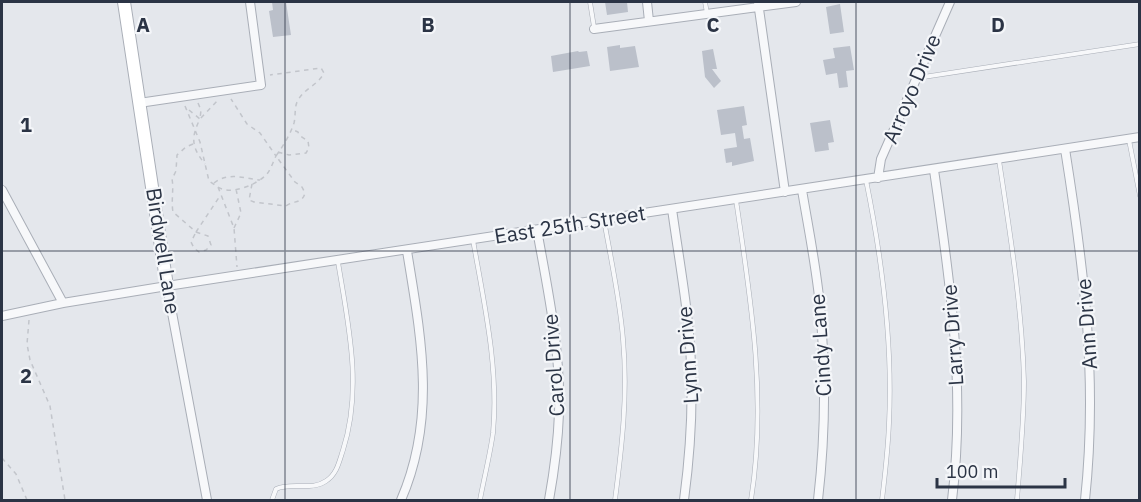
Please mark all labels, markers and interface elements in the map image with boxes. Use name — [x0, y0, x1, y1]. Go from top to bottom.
text: A — [136, 11, 150, 38]
text: B — [421, 11, 435, 38]
text: C — [706, 11, 720, 38]
text: D — [991, 11, 1005, 38]
street label: Arroyo Drive — [875, 30, 947, 148]
text: 1 — [20, 111, 32, 138]
street label: Birdwell Lane — [140, 186, 188, 316]
street label: East 25th Street — [492, 198, 648, 250]
street label: Ann Drive — [1069, 278, 1103, 370]
street label: Larry Drive — [934, 283, 970, 387]
street label: Cindy Lane — [802, 293, 838, 397]
street label: Lynn Drive — [670, 305, 704, 405]
street label: Carol Drive — [535, 313, 571, 417]
text: 2 — [20, 362, 32, 389]
scale bar — [937, 451, 1064, 489]
text: 100 m — [946, 460, 998, 483]

